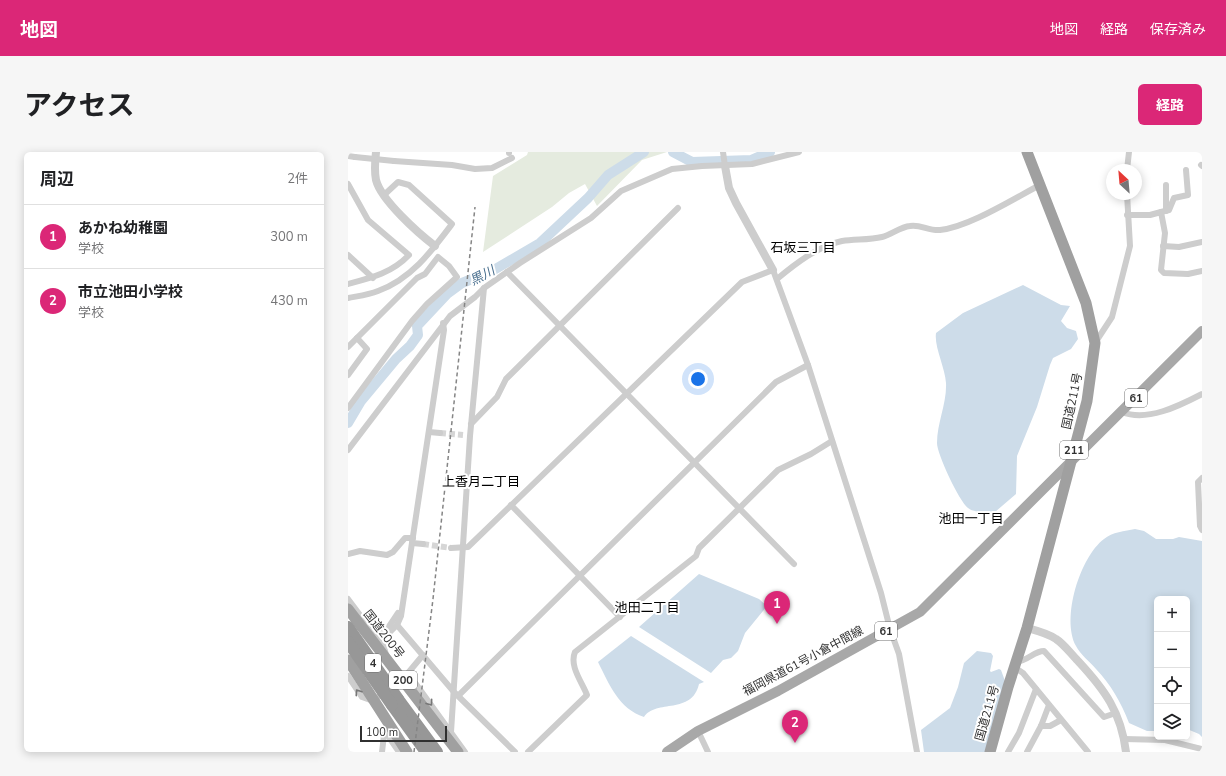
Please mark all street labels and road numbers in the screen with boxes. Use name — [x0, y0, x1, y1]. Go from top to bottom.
street label: 国道211号 — [1058, 371, 1086, 431]
road number: 61 — [1125, 389, 1147, 407]
road number: 211 — [1060, 441, 1088, 459]
street label: 国道200号 — [360, 606, 408, 662]
street label: 福岡県道61号小倉中間線 — [740, 622, 866, 700]
road number: 61 — [875, 622, 897, 640]
road number: 4 — [365, 654, 381, 672]
road number: 200 — [389, 671, 417, 689]
street label: 国道211号 — [971, 683, 1003, 743]

